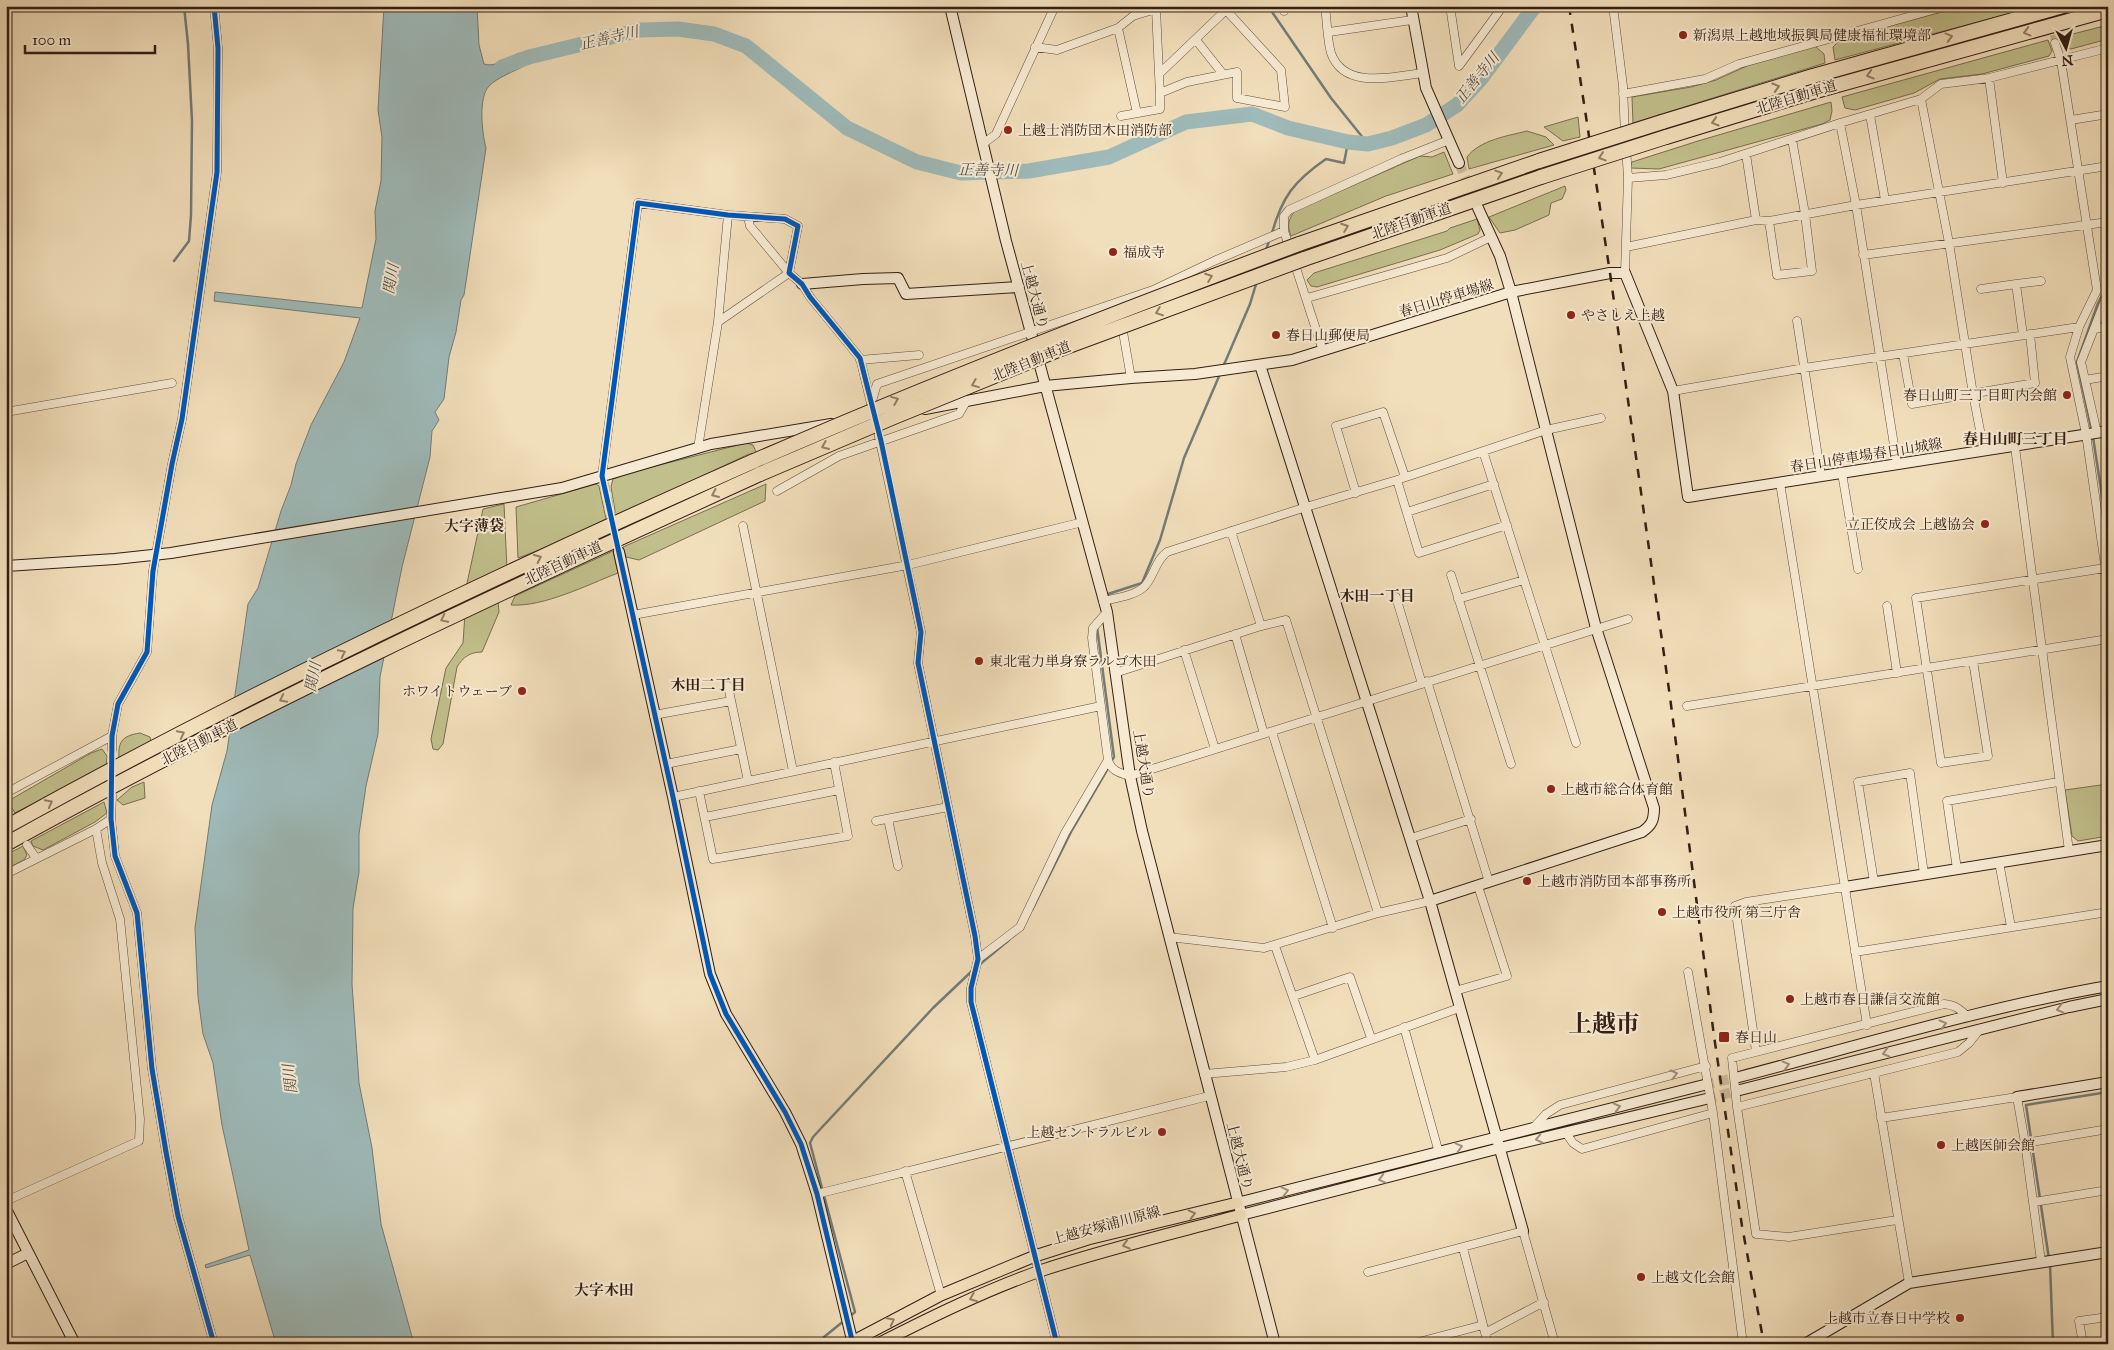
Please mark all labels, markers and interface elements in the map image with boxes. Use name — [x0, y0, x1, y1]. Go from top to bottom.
scale bar — [25, 22, 155, 54]
water label: 正善寺川 — [578, 22, 642, 54]
north arrow — [2042, 22, 2092, 72]
one-way arrow — [2022, 26, 2031, 37]
place label: 新潟県上越地域振興局健康福祉環境部 — [1693, 27, 1931, 44]
marker: 新潟県上越地域振興局健康福祉環境部 — [1677, 29, 1689, 41]
text: 100 m — [32, 31, 72, 49]
one-way arrow — [1944, 33, 1952, 43]
water label: 正善寺川 — [1451, 47, 1504, 107]
text: N — [2060, 51, 2074, 70]
one-way arrow — [1867, 70, 1875, 80]
street label: 北陸自動車道 — [1753, 77, 1839, 118]
one-way arrow — [1771, 83, 1779, 93]
one-way arrow — [1711, 117, 1719, 127]
place label: 上越士消防団木田消防部 — [1018, 122, 1172, 139]
marker: 上越士消防団木田消防部 — [1002, 124, 1014, 136]
one-way arrow — [1599, 152, 1607, 162]
water label: 正善寺川 — [958, 160, 1020, 180]
one-way arrow — [1494, 170, 1502, 180]
street label: 北陸自動車道 — [1369, 200, 1454, 243]
one-way arrow — [1340, 223, 1349, 233]
place label: 福成寺 — [1123, 244, 1165, 261]
marker: 福成寺 — [1107, 246, 1119, 258]
street label: 上越大通り — [1017, 259, 1052, 331]
water label: 関川 — [380, 261, 403, 295]
one-way arrow — [1205, 273, 1213, 283]
street label: 春日山停車場線 — [1397, 276, 1495, 321]
one-way arrow — [1156, 306, 1164, 316]
place label: やさしえ上越 — [1581, 307, 1665, 324]
marker: やさしえ上越 — [1565, 309, 1577, 321]
place label: 春日山郵便局 — [1286, 327, 1370, 344]
marker: 春日山郵便局 — [1270, 329, 1282, 341]
street label: 北陸自動車道 — [989, 338, 1073, 385]
one-way arrow — [971, 377, 980, 388]
place label: 春日山町三丁目町内会館 — [1903, 387, 2057, 404]
marker: 春日山町三丁目町内会館 — [2061, 389, 2073, 401]
one-way arrow — [890, 396, 899, 406]
district label: 春日山町三丁目 — [1962, 430, 2068, 448]
street label: 春日山停車場春日山城線 — [1789, 435, 1943, 476]
one-way arrow — [821, 439, 830, 450]
one-way arrow — [711, 487, 720, 498]
place label: 立正佼成会 上越協会 — [1846, 516, 1975, 533]
district label: 大字薄袋 — [444, 517, 504, 535]
marker: 立正佼成会 上越協会 — [1979, 518, 1991, 530]
street label: 北陸自動車道 — [522, 538, 605, 589]
one-way arrow — [533, 554, 542, 565]
district label: 木田一丁目 — [1339, 587, 1415, 605]
one-way arrow — [440, 613, 449, 623]
one-way arrow — [337, 649, 346, 659]
place label: 東北電力単身寮ラルゴ木田 — [989, 653, 1157, 670]
marker: 東北電力単身寮ラルゴ木田 — [973, 655, 985, 667]
water label: 関川 — [301, 659, 325, 693]
district label: 木田二丁目 — [670, 676, 746, 694]
place label: ホワイトウェーブ — [402, 683, 512, 700]
marker: ホワイトウェーブ — [516, 685, 528, 697]
one-way arrow — [279, 693, 288, 703]
street label: 北陸自動車道 — [158, 716, 241, 769]
street label: 上越大通り — [1130, 728, 1157, 800]
one-way arrow — [176, 730, 185, 740]
place label: 上越市総合体育館 — [1561, 781, 1673, 798]
marker: 上越市総合体育館 — [1545, 783, 1557, 795]
one-way arrow — [44, 800, 53, 810]
place label: 上越市消防団本部事務所 — [1537, 873, 1691, 890]
marker: 上越市消防団本部事務所 — [1521, 875, 1533, 887]
place label: 上越市役所 第三庁舎 — [1672, 904, 1801, 921]
marker: 上越市役所 第三庁舎 — [1656, 906, 1668, 918]
place label: 上越市春日謙信交流館 — [1800, 991, 1940, 1008]
marker: 上越市春日謙信交流館 — [1784, 993, 1796, 1005]
one-way arrow — [2056, 1003, 2065, 1014]
district label: 上越市 — [1568, 1009, 1640, 1039]
one-way arrow — [1939, 1019, 1947, 1030]
place label: 春日山 — [1735, 1029, 1777, 1046]
marker: 春日山 — [1717, 1030, 1731, 1044]
one-way arrow — [1881, 1047, 1890, 1058]
one-way arrow — [1781, 1060, 1790, 1071]
water label: 関川 — [279, 1061, 301, 1095]
one-way arrow — [1669, 1069, 1678, 1080]
one-way arrow — [1612, 1102, 1621, 1113]
street label: 上越大通り — [1223, 1120, 1256, 1192]
place label: 上越セントラルビル — [1026, 1124, 1152, 1141]
marker: 上越セントラルビル — [1156, 1126, 1168, 1138]
one-way arrow — [1535, 1133, 1544, 1144]
place label: 上越医師会館 — [1951, 1137, 2035, 1154]
marker: 上越医師会館 — [1935, 1139, 1947, 1151]
one-way arrow — [1455, 1143, 1463, 1153]
one-way arrow — [1377, 1173, 1386, 1184]
one-way arrow — [1280, 1186, 1289, 1197]
street label: 上越安塚浦川原線 — [1050, 1203, 1162, 1248]
one-way arrow — [1187, 1209, 1196, 1220]
one-way arrow — [1122, 1239, 1131, 1250]
place label: 上越文化会館 — [1651, 1269, 1735, 1286]
marker: 上越文化会館 — [1635, 1271, 1647, 1283]
district label: 大字木田 — [574, 1281, 634, 1299]
one-way arrow — [969, 1292, 978, 1302]
place label: 上越市立春日中学校 — [1824, 1310, 1950, 1327]
marker: 上越市立春日中学校 — [1954, 1312, 1966, 1324]
one-way arrow — [886, 1317, 895, 1327]

